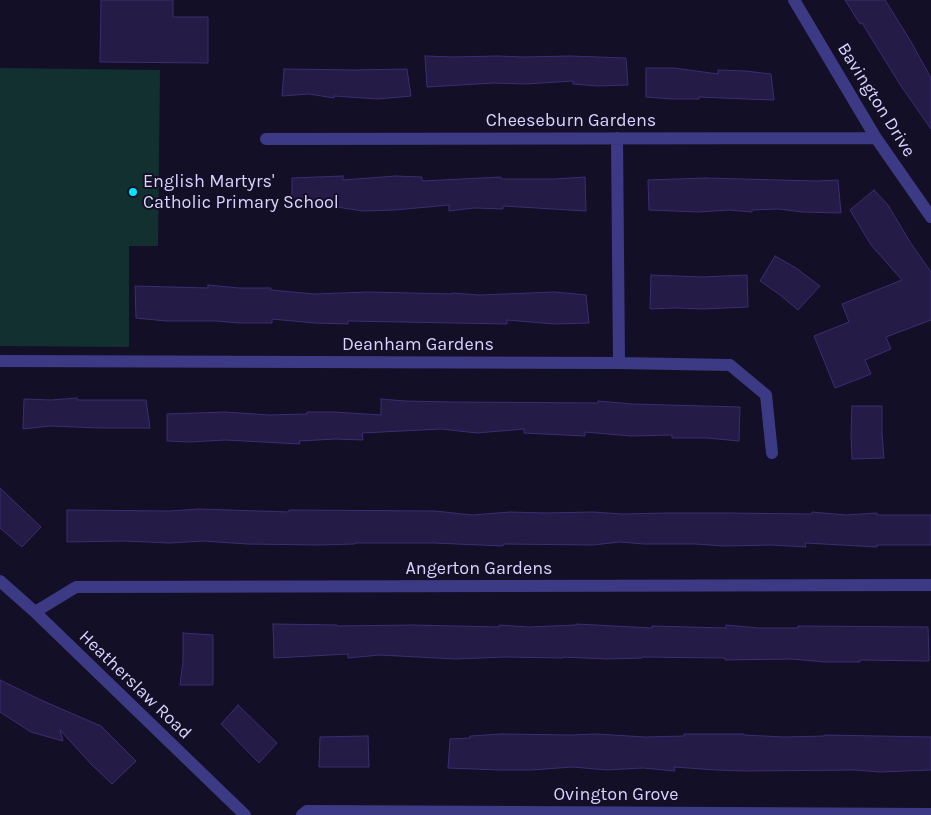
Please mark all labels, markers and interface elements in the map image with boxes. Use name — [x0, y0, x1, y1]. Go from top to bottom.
street label: Bavington Drive — [832, 39, 920, 161]
street label: Cheeseburn Gardens — [486, 110, 656, 132]
place label: English Martyrs' Catholic Primary School — [143, 171, 339, 213]
marker: English Martyrs' Catholic Primary School — [127, 186, 139, 198]
street label: Deanham Gardens — [342, 334, 494, 356]
street label: Angerton Gardens — [405, 558, 553, 580]
street label: Heatherslaw Road — [74, 626, 196, 744]
street label: Ovington Grove — [553, 784, 679, 806]

